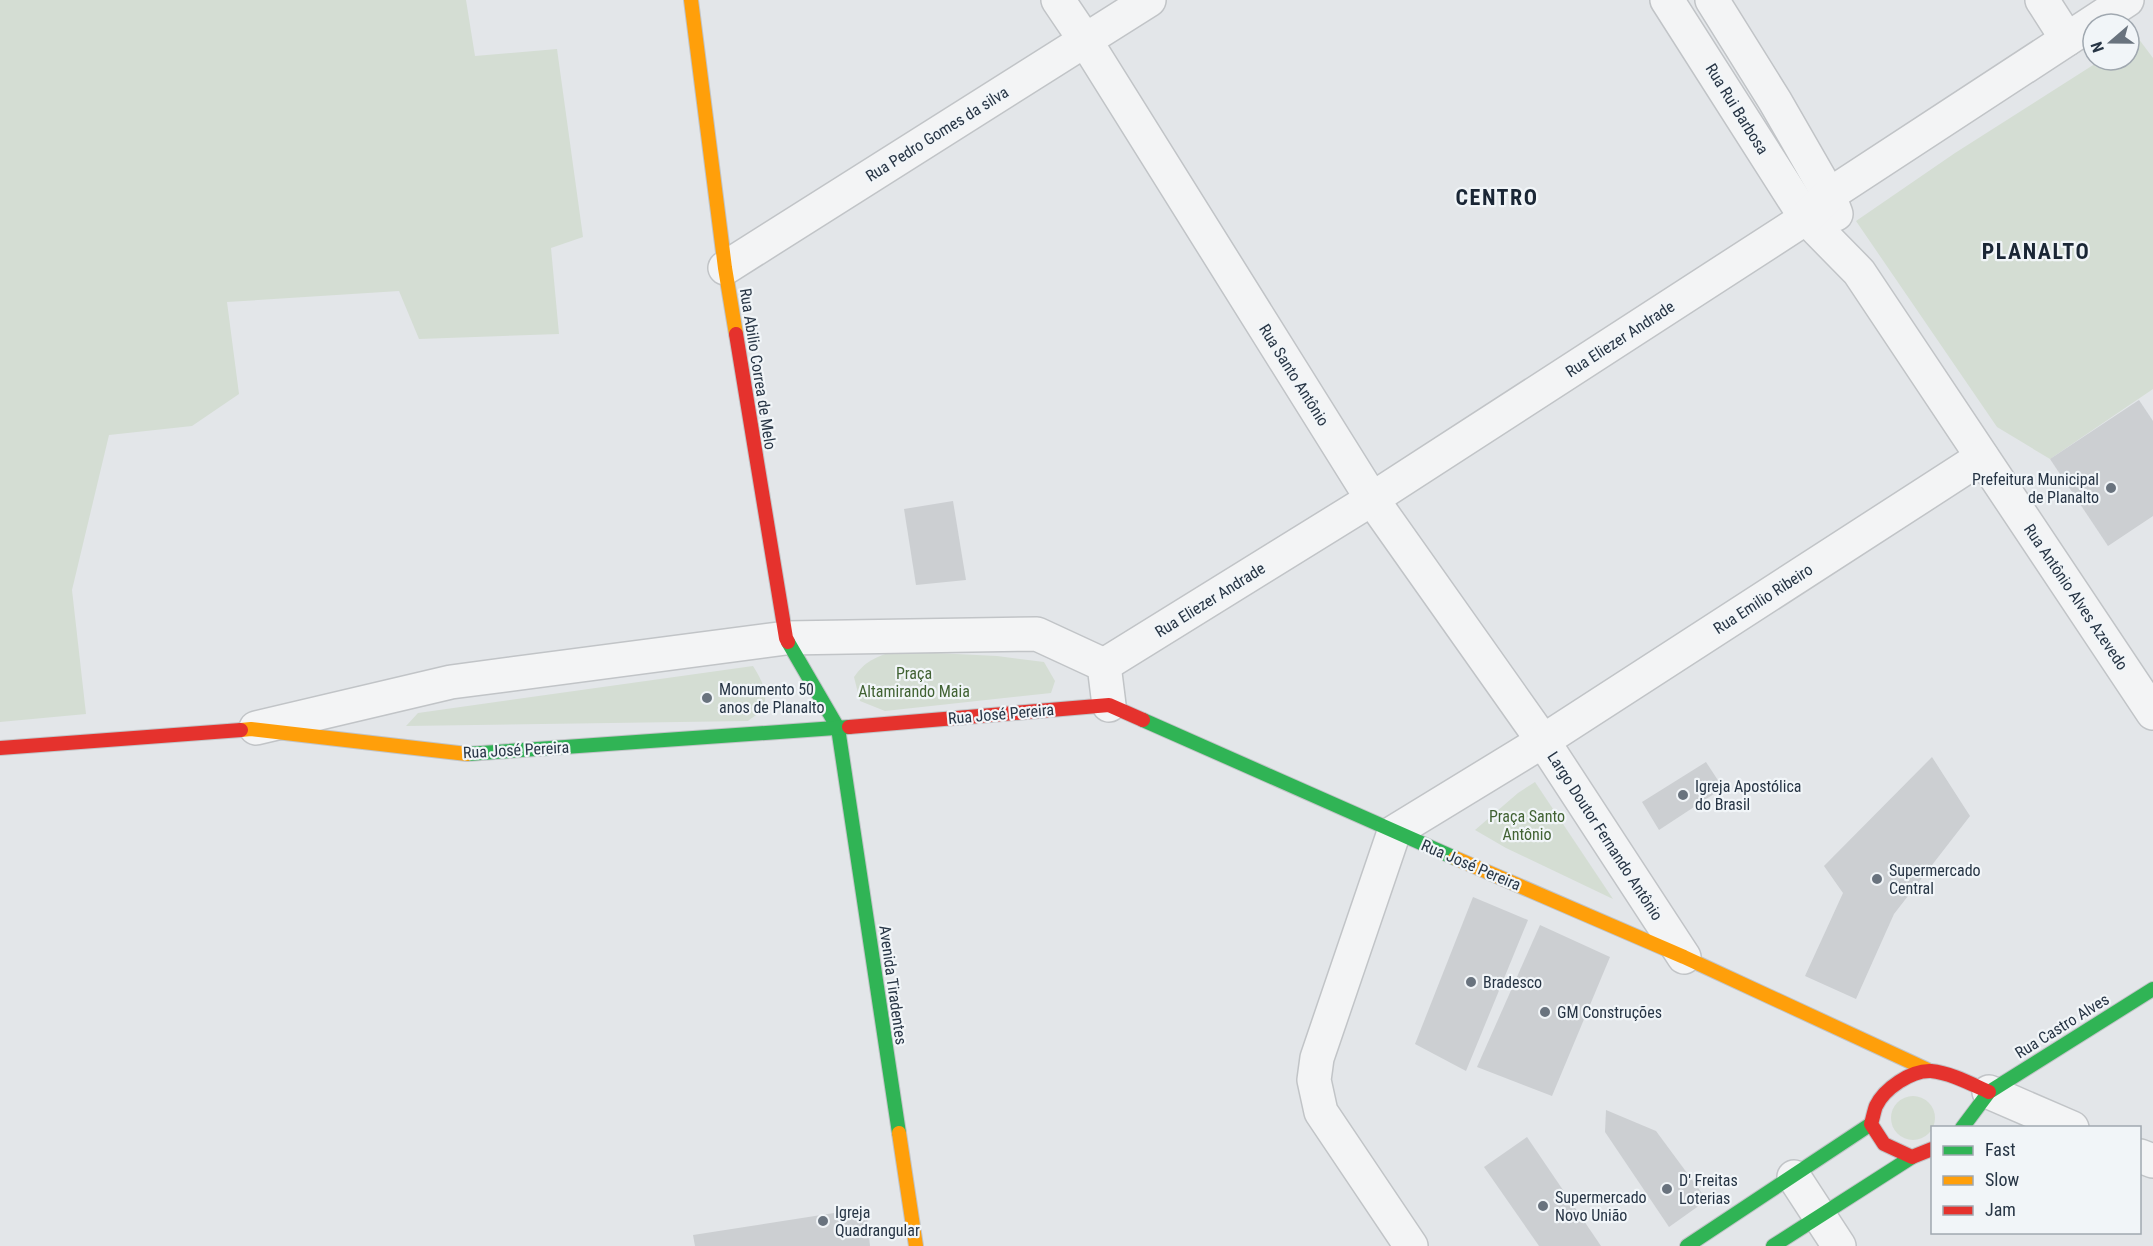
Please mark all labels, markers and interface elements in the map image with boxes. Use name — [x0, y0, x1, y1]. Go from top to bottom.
north arrow — [2081, 12, 2141, 72]
text: N — [2087, 39, 2108, 55]
street label: Rua Rui Barbosa — [1702, 60, 1772, 158]
street label: Rua Pedro Gomes da silva — [862, 82, 1012, 186]
district label: CENTRO — [1456, 185, 1538, 210]
district label: PLANALTO — [1982, 239, 2090, 264]
street label: Rua Abilio Correa de Melo — [736, 287, 780, 451]
street label: Rua Eliezer Andrade — [1562, 297, 1678, 381]
street label: Rua Santo Antônio — [1255, 321, 1333, 429]
place label: Prefeitura Municipal de Planalto — [1972, 470, 2099, 507]
marker: Prefeitura Municipal de Planalto — [2104, 481, 2118, 495]
street label: Rua Antônio Alves Azevedo — [2020, 520, 2132, 674]
street label: Rua Eliezer Andrade — [1152, 559, 1268, 641]
street label: Rua Emilio Ribeiro — [1710, 560, 1816, 638]
park label: Praça Altamirando Maia — [858, 664, 970, 701]
place label: Monumento 50 anos de Planalto — [719, 680, 824, 717]
marker: Monumento 50 anos de Planalto — [700, 691, 714, 705]
street label: Rua José Pereira — [947, 700, 1055, 728]
street label: Rua José Pereira — [462, 738, 570, 762]
street label: Largo Doutor Fernando Antônio — [1543, 748, 1667, 924]
place label: Igreja Apostólica do Brasil — [1695, 777, 1802, 814]
marker: Igreja Apostólica do Brasil — [1676, 788, 1690, 802]
park label: Praça Santo Antônio — [1489, 807, 1565, 844]
street label: Rua José Pereira — [1418, 836, 1524, 894]
place label: Supermercado Central — [1889, 861, 1981, 898]
marker: Supermercado Central — [1870, 872, 1884, 886]
street label: Avenida Tiradentes — [875, 924, 911, 1046]
place label: Bradesco — [1483, 973, 1542, 992]
marker: Bradesco — [1464, 975, 1478, 989]
street label: Rua Castro Alves — [2012, 990, 2112, 1062]
place label: GM Construções — [1557, 1003, 1662, 1022]
marker: GM Construções — [1538, 1005, 1552, 1019]
legend — [1931, 1126, 2141, 1234]
text: Fast — [1985, 1139, 2016, 1160]
text: Slow — [1985, 1169, 2020, 1190]
place label: D' Freitas Loterias — [1679, 1171, 1738, 1208]
marker: D' Freitas Loterias — [1660, 1182, 1674, 1196]
place label: Supermercado Novo União — [1555, 1188, 1647, 1225]
marker: Supermercado Novo União — [1536, 1199, 1550, 1213]
text: Jam — [1985, 1199, 2016, 1220]
place label: Igreja Quadrangular — [835, 1203, 920, 1240]
marker: Igreja Quadrangular — [816, 1214, 830, 1228]

